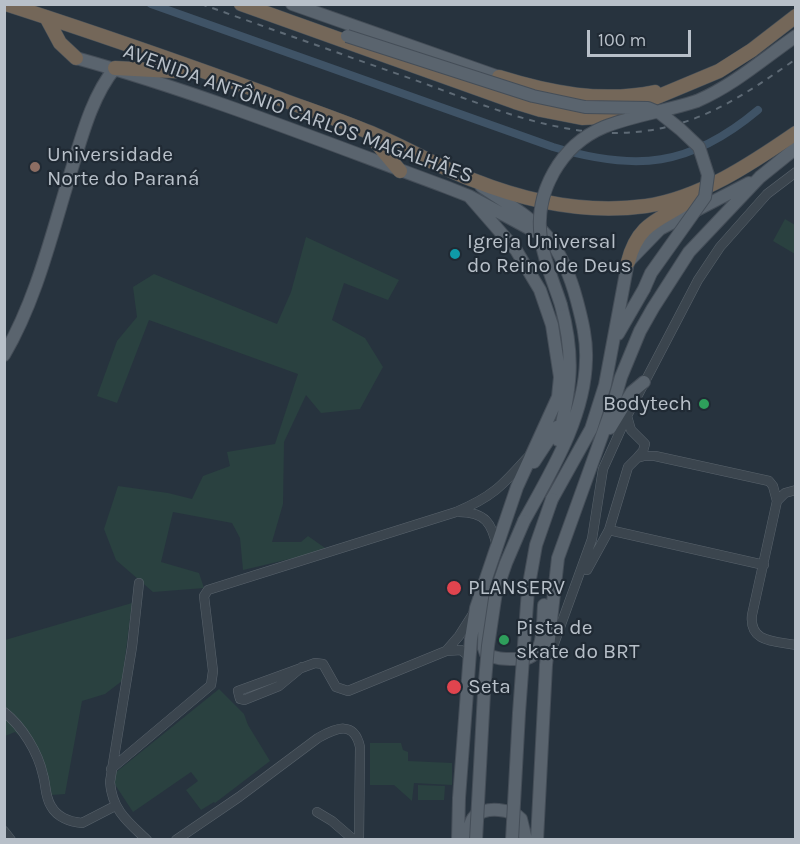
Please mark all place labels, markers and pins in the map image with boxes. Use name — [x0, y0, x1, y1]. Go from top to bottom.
place label: Universidade Norte do Paraná — [47, 142, 200, 192]
marker: Universidade Norte do Paraná — [28, 160, 42, 174]
place label: Igreja Universal do Reino de Deus — [467, 229, 632, 279]
marker: Igreja Universal do Reino de Deus — [448, 247, 462, 261]
place label: Bodytech — [603, 391, 692, 417]
marker: Bodytech — [697, 397, 711, 411]
place label: PLANSERV — [468, 575, 565, 601]
marker: PLANSERV — [445, 579, 463, 597]
place label: Pista de skate do BRT — [516, 615, 639, 665]
marker: Pista de skate do BRT — [497, 633, 511, 647]
place label: Seta — [468, 674, 511, 700]
marker: Seta — [445, 678, 463, 696]

